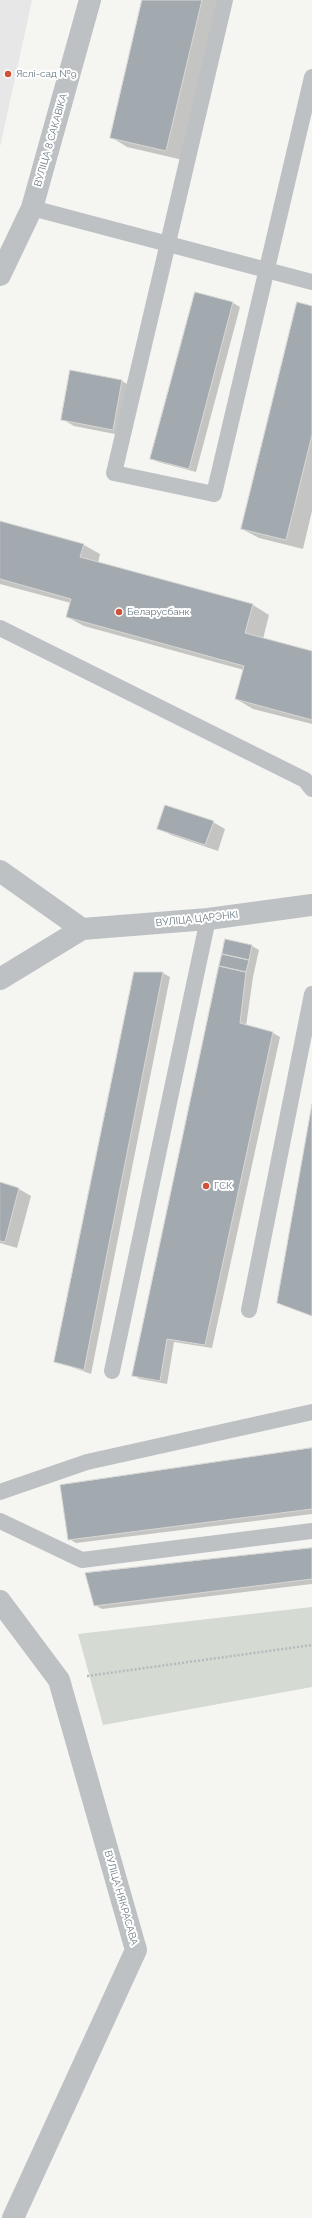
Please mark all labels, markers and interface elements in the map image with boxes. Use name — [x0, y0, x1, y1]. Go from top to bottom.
place label: Яслі-сад №9 — [16, 68, 76, 80]
marker: Яслі-сад №9 — [3, 69, 13, 79]
street label: ВУЛІЦА 8 САКАВІКА — [32, 92, 70, 188]
place label: Беларусбанк — [127, 606, 190, 618]
marker: Беларусбанк — [114, 607, 124, 617]
street label: ВУЛІЦА ЦАРЭНКІ — [155, 909, 239, 929]
place label: ГСК — [214, 1180, 232, 1192]
marker: ГСК — [201, 1181, 211, 1191]
street label: ВУЛІЦА НЯКРАСАВА — [102, 1849, 140, 1947]

